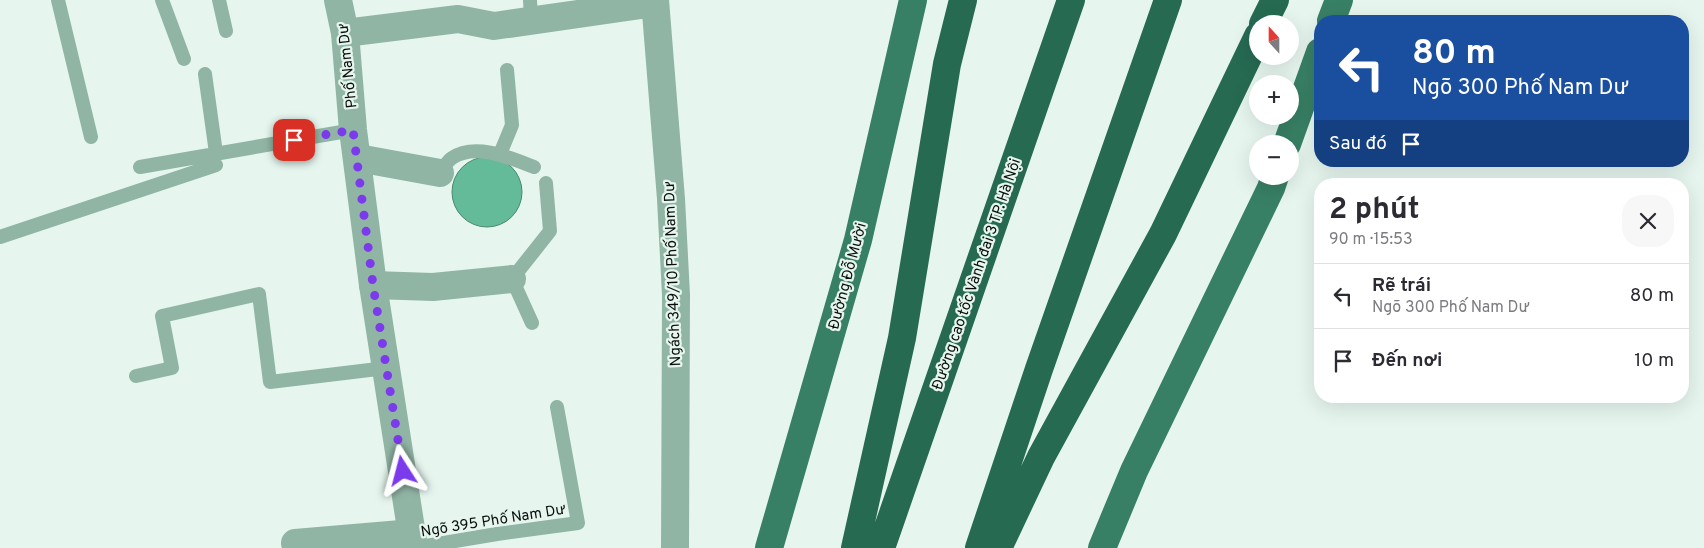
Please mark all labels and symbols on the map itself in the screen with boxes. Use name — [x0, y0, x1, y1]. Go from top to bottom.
north arrow — [1249, 15, 1299, 65]
street label: Phố Nam Dư — [334, 22, 362, 109]
pin — [273, 119, 315, 161]
street label: Đường cao tốc Vành đai 3 TP. Hà Nội — [928, 156, 1026, 393]
street label: Ngách 349/10 Phố Nam Dư — [660, 181, 686, 367]
street label: Đường Đỗ Mười — [823, 220, 872, 332]
position arrow — [376, 444, 428, 496]
street label: Ngõ 395 Phố Nam Dư — [419, 500, 568, 542]

